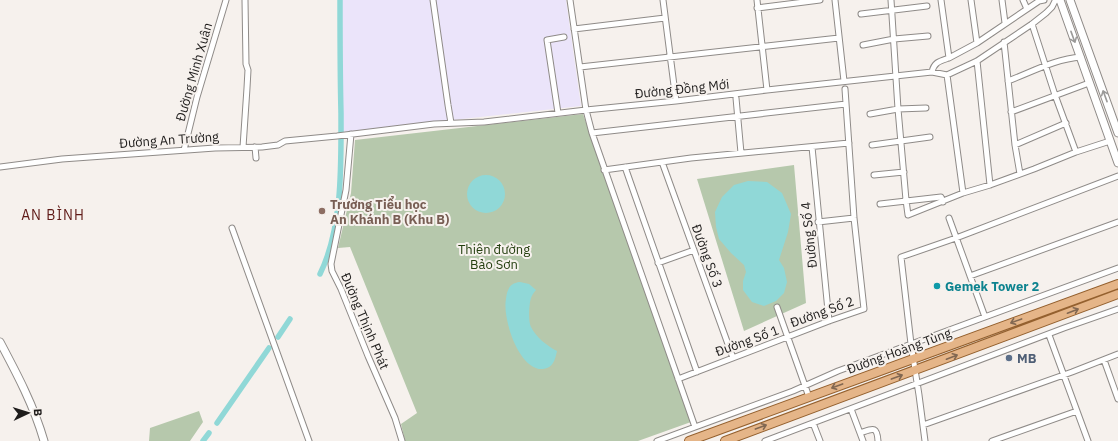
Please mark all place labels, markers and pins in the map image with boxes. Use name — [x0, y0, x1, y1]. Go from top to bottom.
place label: Trường Tiểu học An Khánh B (Khu B) — [330, 195, 449, 228]
marker: Trường Tiểu học An Khánh B (Khu B) — [317, 206, 327, 216]
place label: Gemek Tower 2 — [945, 278, 1040, 295]
marker: Gemek Tower 2 — [932, 281, 942, 291]
place label: MB — [1017, 350, 1037, 367]
marker: MB — [1004, 353, 1014, 363]

